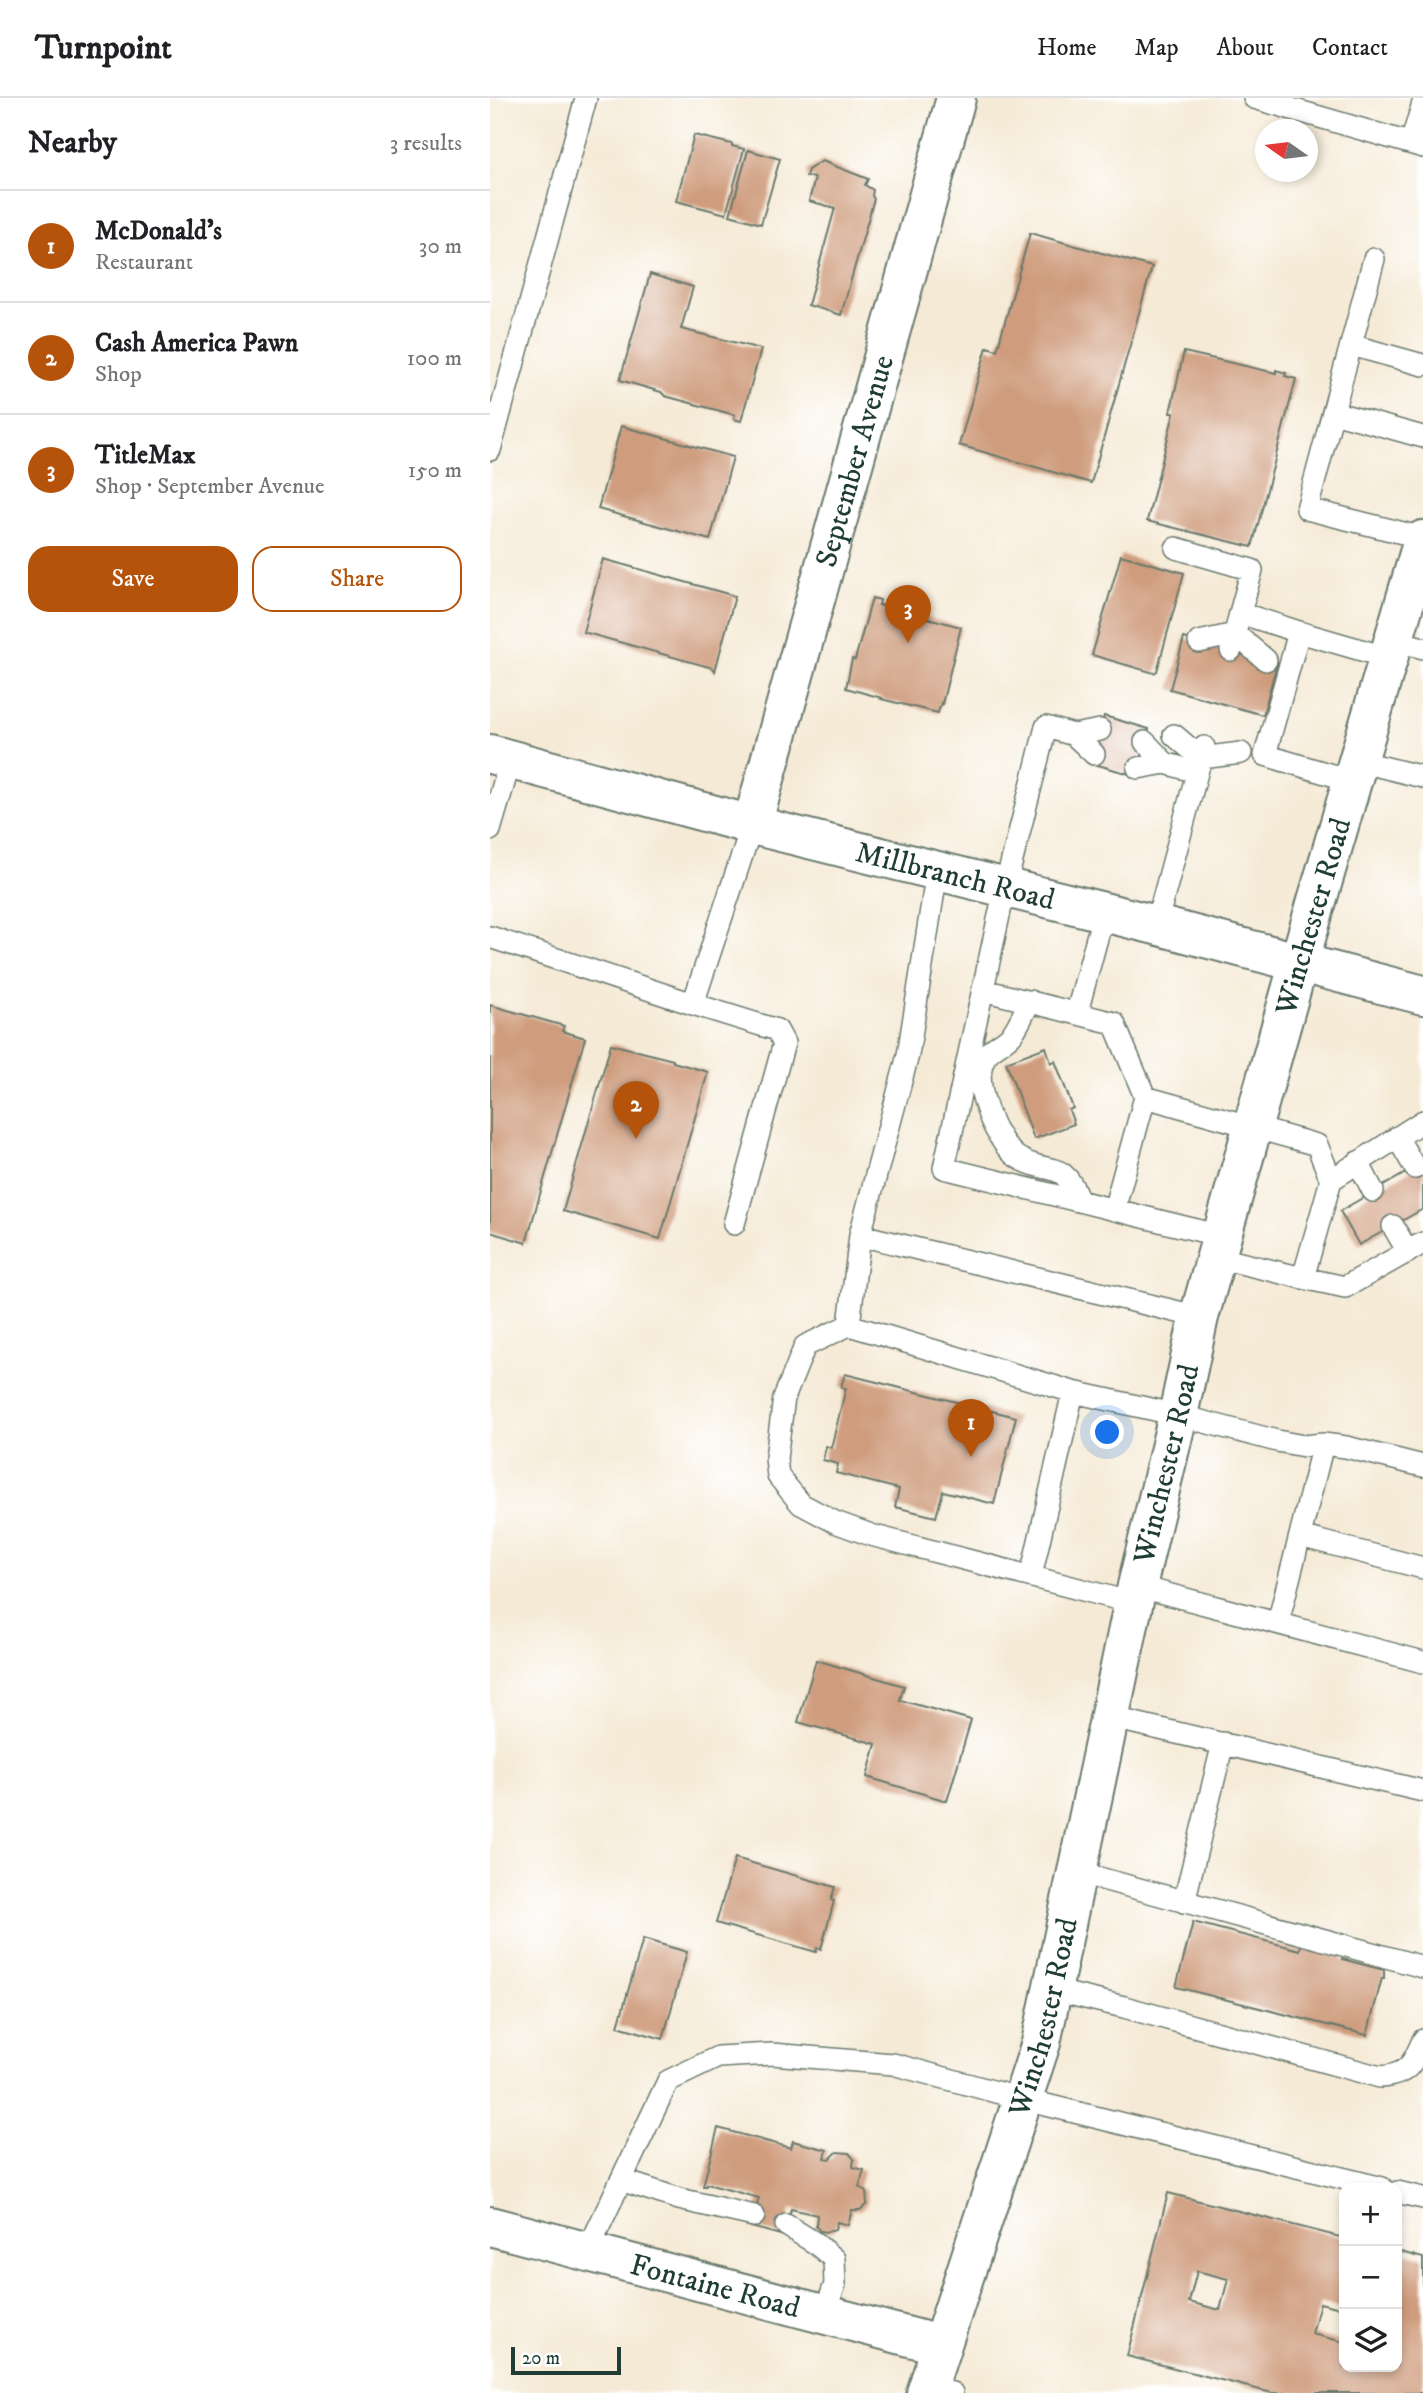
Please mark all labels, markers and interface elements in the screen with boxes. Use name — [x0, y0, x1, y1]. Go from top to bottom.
text: Turnpoint — [35, 28, 172, 69]
text: Home — [1037, 33, 1096, 63]
text: Map — [1134, 33, 1179, 63]
text: About — [1217, 33, 1274, 63]
text: Contact — [1312, 33, 1388, 63]
north arrow — [1255, 119, 1318, 182]
text: Nearby — [28, 125, 117, 162]
text: 3 results — [390, 129, 462, 158]
text: McDonald's — [95, 215, 222, 248]
text: 1 — [47, 232, 55, 261]
text: 30 m — [419, 232, 462, 261]
text: Restaurant — [95, 248, 193, 277]
text: Cash America Pawn — [95, 327, 298, 360]
text: 2 — [45, 344, 57, 373]
text: 100 m — [407, 344, 462, 373]
street label: September Avenue — [808, 351, 903, 572]
text: Shop — [95, 360, 142, 389]
text: TitleMax — [95, 439, 196, 472]
text: 3 — [47, 456, 55, 485]
text: 150 m — [408, 456, 462, 485]
text: Shop · September Avenue — [95, 472, 325, 501]
button: Save — [28, 546, 238, 612]
button: Share — [252, 546, 462, 612]
pin: 3 — [885, 585, 931, 643]
street label: Winchester Road — [1268, 814, 1360, 1020]
street label: Millbranch Road — [852, 834, 1058, 919]
pin: 2 — [613, 1081, 659, 1139]
street label: Winchester Road — [1126, 1361, 1208, 1568]
pin: 1 — [948, 1399, 994, 1457]
your location — [1090, 1415, 1124, 1449]
street label: Winchester Road — [1001, 1915, 1087, 2123]
map controls — [1339, 2183, 1402, 2372]
button: + — [1339, 2183, 1402, 2246]
button: − — [1339, 2246, 1402, 2309]
street label: Fontaine Road — [626, 2247, 804, 2327]
button: layers — [1339, 2309, 1402, 2372]
scale bar — [511, 2344, 621, 2376]
text: 20 m — [522, 2347, 560, 2370]

